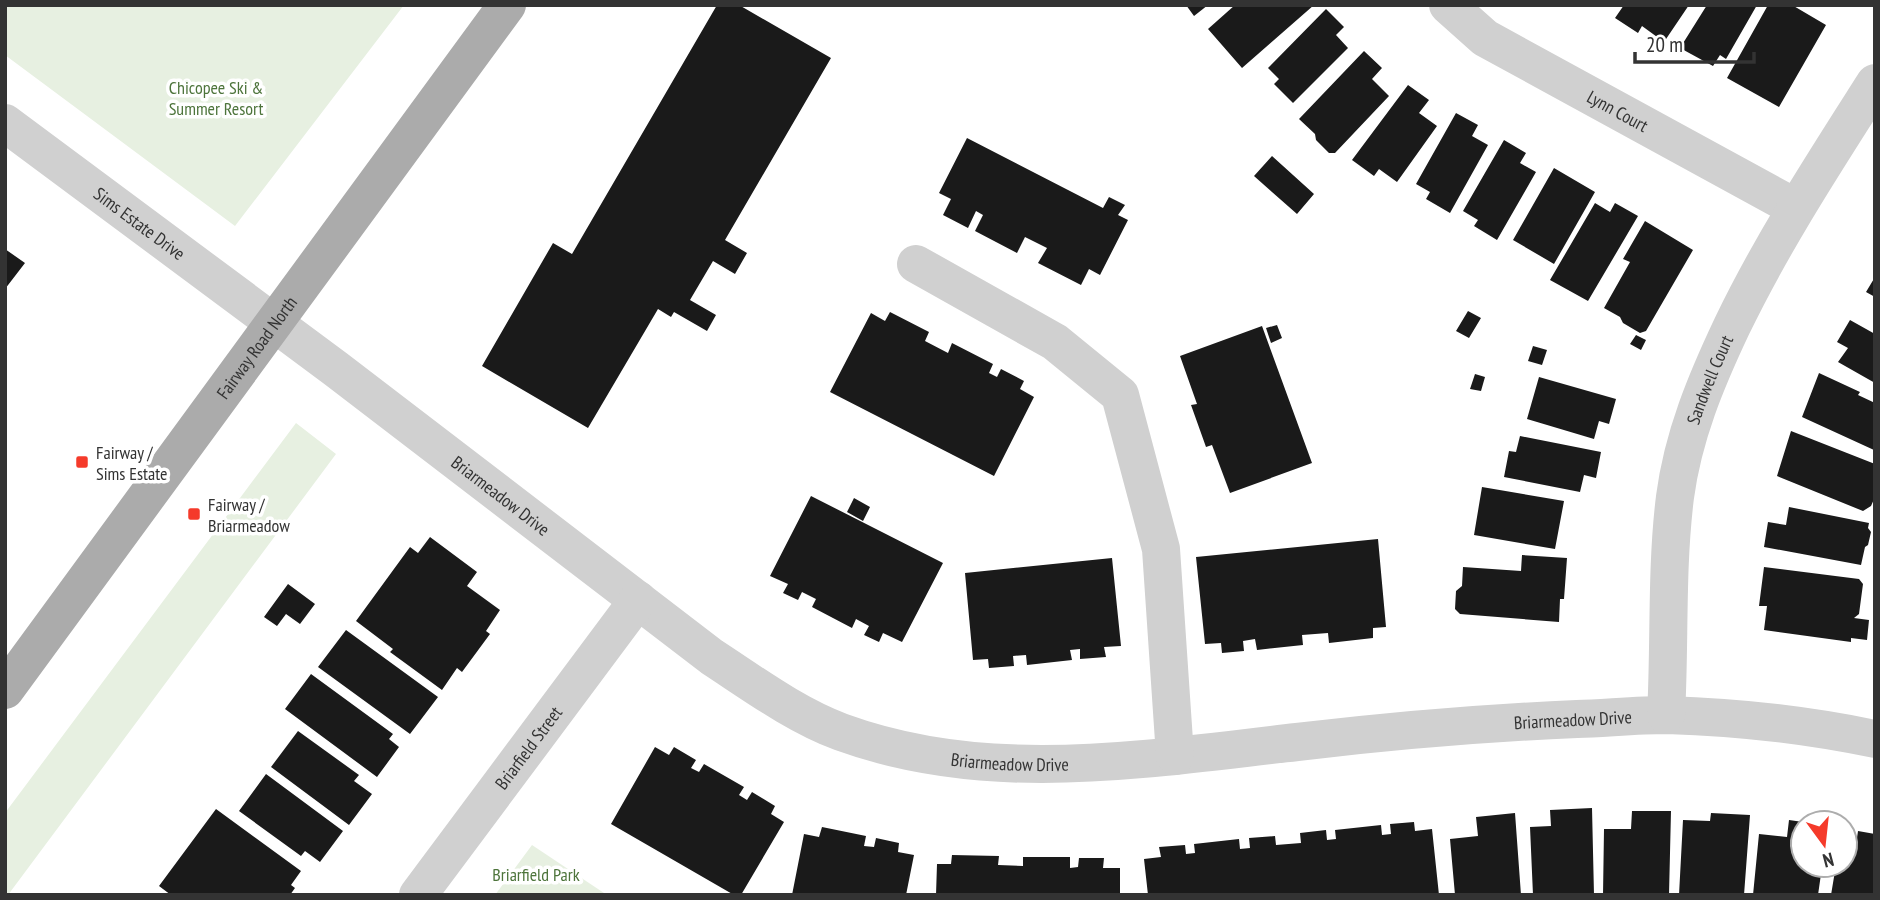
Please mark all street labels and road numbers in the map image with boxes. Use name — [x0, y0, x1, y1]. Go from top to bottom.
street label: Lynn Court — [1583, 85, 1652, 137]
street label: Sims Estate Drive — [90, 182, 190, 265]
street label: Fairway Road North — [211, 291, 301, 403]
street label: Sandwell Court — [1681, 331, 1738, 427]
street label: Briarmeadow Drive — [447, 450, 555, 540]
street label: Briarfield Street — [490, 701, 567, 794]
street label: Briarmeadow Drive — [1513, 705, 1632, 734]
street label: Briarmeadow Drive — [950, 747, 1069, 775]

